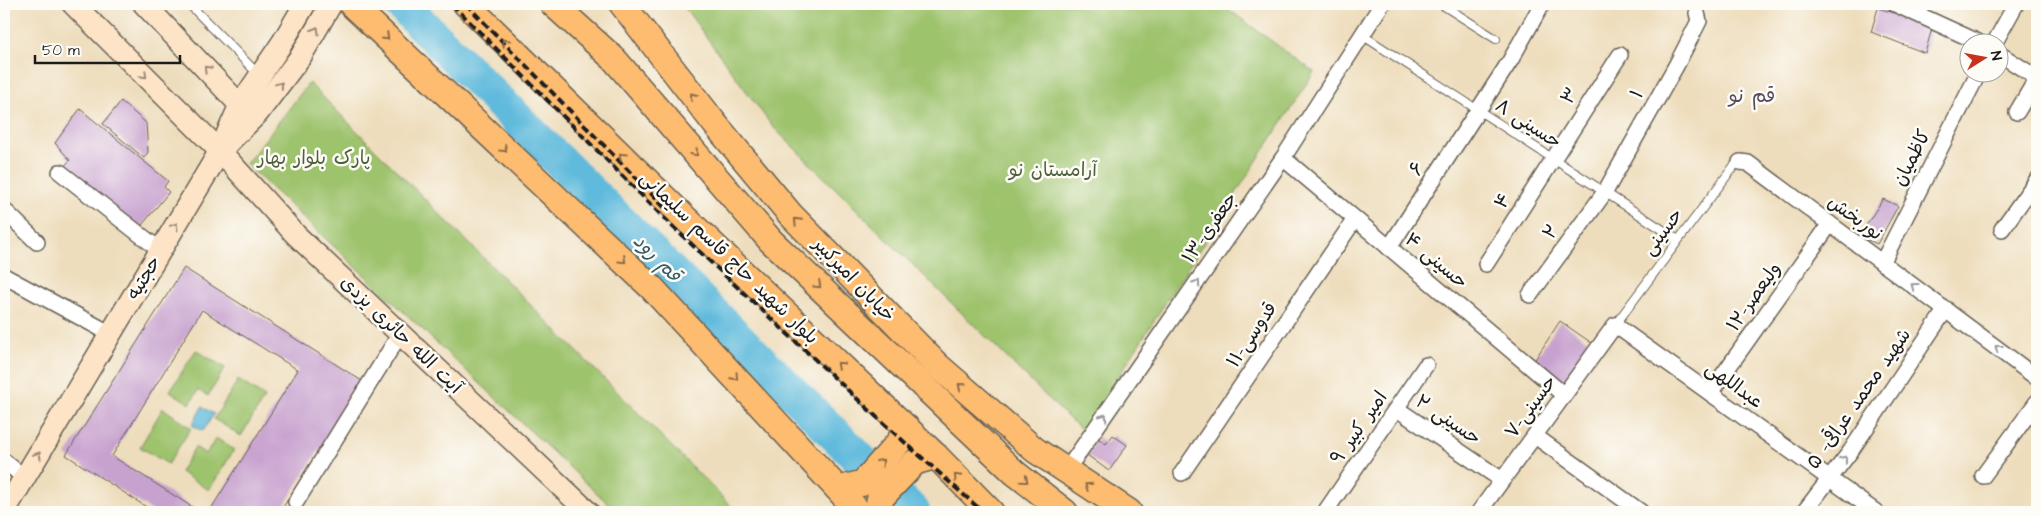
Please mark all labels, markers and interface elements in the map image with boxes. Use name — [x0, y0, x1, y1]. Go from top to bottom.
one-way arrow — [310, 26, 320, 35]
scale bar — [35, 32, 180, 64]
one-way arrow — [380, 32, 389, 41]
north arrow — [1958, 32, 2008, 82]
one-way arrow — [502, 39, 511, 48]
text: 50 m — [42, 40, 80, 61]
text: N — [1985, 49, 2006, 62]
one-way arrow — [203, 66, 212, 75]
one-way arrow — [139, 70, 148, 79]
one-way arrow — [274, 82, 282, 91]
street label: ۳ — [1554, 82, 1586, 110]
district label: قم نو — [1727, 82, 1775, 110]
street label: ۱ — [1624, 84, 1650, 104]
one-way arrow — [690, 92, 699, 102]
street label: حسینی ۸ — [1490, 92, 1566, 156]
street label: کاظمیان — [1886, 125, 1938, 191]
one-way arrow — [499, 143, 508, 152]
park label: پارک بلوار بهار — [255, 145, 371, 172]
one-way arrow — [689, 148, 698, 157]
one-way arrow — [618, 152, 627, 161]
park label: آرامستان نو — [1007, 157, 1098, 184]
street label: ۶ — [1403, 157, 1431, 181]
street label: بلوار شهید حاج قاسم سلیمانی — [634, 165, 824, 351]
street label: جعفری-۱۳ — [1176, 187, 1244, 269]
street label: ۴ — [1488, 188, 1518, 214]
street label: نوربخش — [1822, 189, 1888, 247]
street label: حسینی — [1636, 203, 1690, 261]
one-way arrow — [794, 217, 803, 226]
street label: ۲ — [1536, 219, 1566, 245]
one-way arrow — [169, 222, 179, 231]
street label: حسینی ۴ — [1399, 226, 1473, 296]
water label: قم رود — [626, 228, 689, 290]
street label: خیابان امیرکبیر — [805, 230, 901, 328]
street label: حجتیه — [120, 251, 168, 305]
one-way arrow — [617, 254, 626, 263]
street label: ولیعصر-۱۲ — [1720, 257, 1788, 337]
street label: آیت الله‌ حائری‌ یزدی — [334, 270, 469, 401]
one-way arrow — [812, 279, 821, 288]
one-way arrow — [1190, 280, 1200, 289]
one-way arrow — [1910, 283, 1920, 292]
street label: قدوسی-۱۱ — [1220, 297, 1284, 373]
street label: شهید محمد عراقی- ۵ — [1800, 323, 1918, 475]
one-way arrow — [1995, 346, 2004, 354]
street label: عبداللهی — [1700, 355, 1768, 415]
one-way arrow — [837, 362, 846, 371]
street label: حسینی-۷ — [1499, 370, 1563, 444]
one-way arrow — [730, 372, 739, 381]
one-way arrow — [957, 382, 966, 391]
street label: امیر کبیر ۹ — [1324, 386, 1394, 470]
street label: حسینی ۲ — [1410, 388, 1486, 452]
one-way arrow — [1098, 413, 1107, 423]
one-way arrow — [32, 452, 42, 461]
one-way arrow — [1838, 456, 1846, 465]
one-way arrow — [875, 459, 884, 468]
one-way arrow — [954, 474, 963, 483]
one-way arrow — [1019, 475, 1028, 483]
one-way arrow — [1085, 482, 1094, 492]

